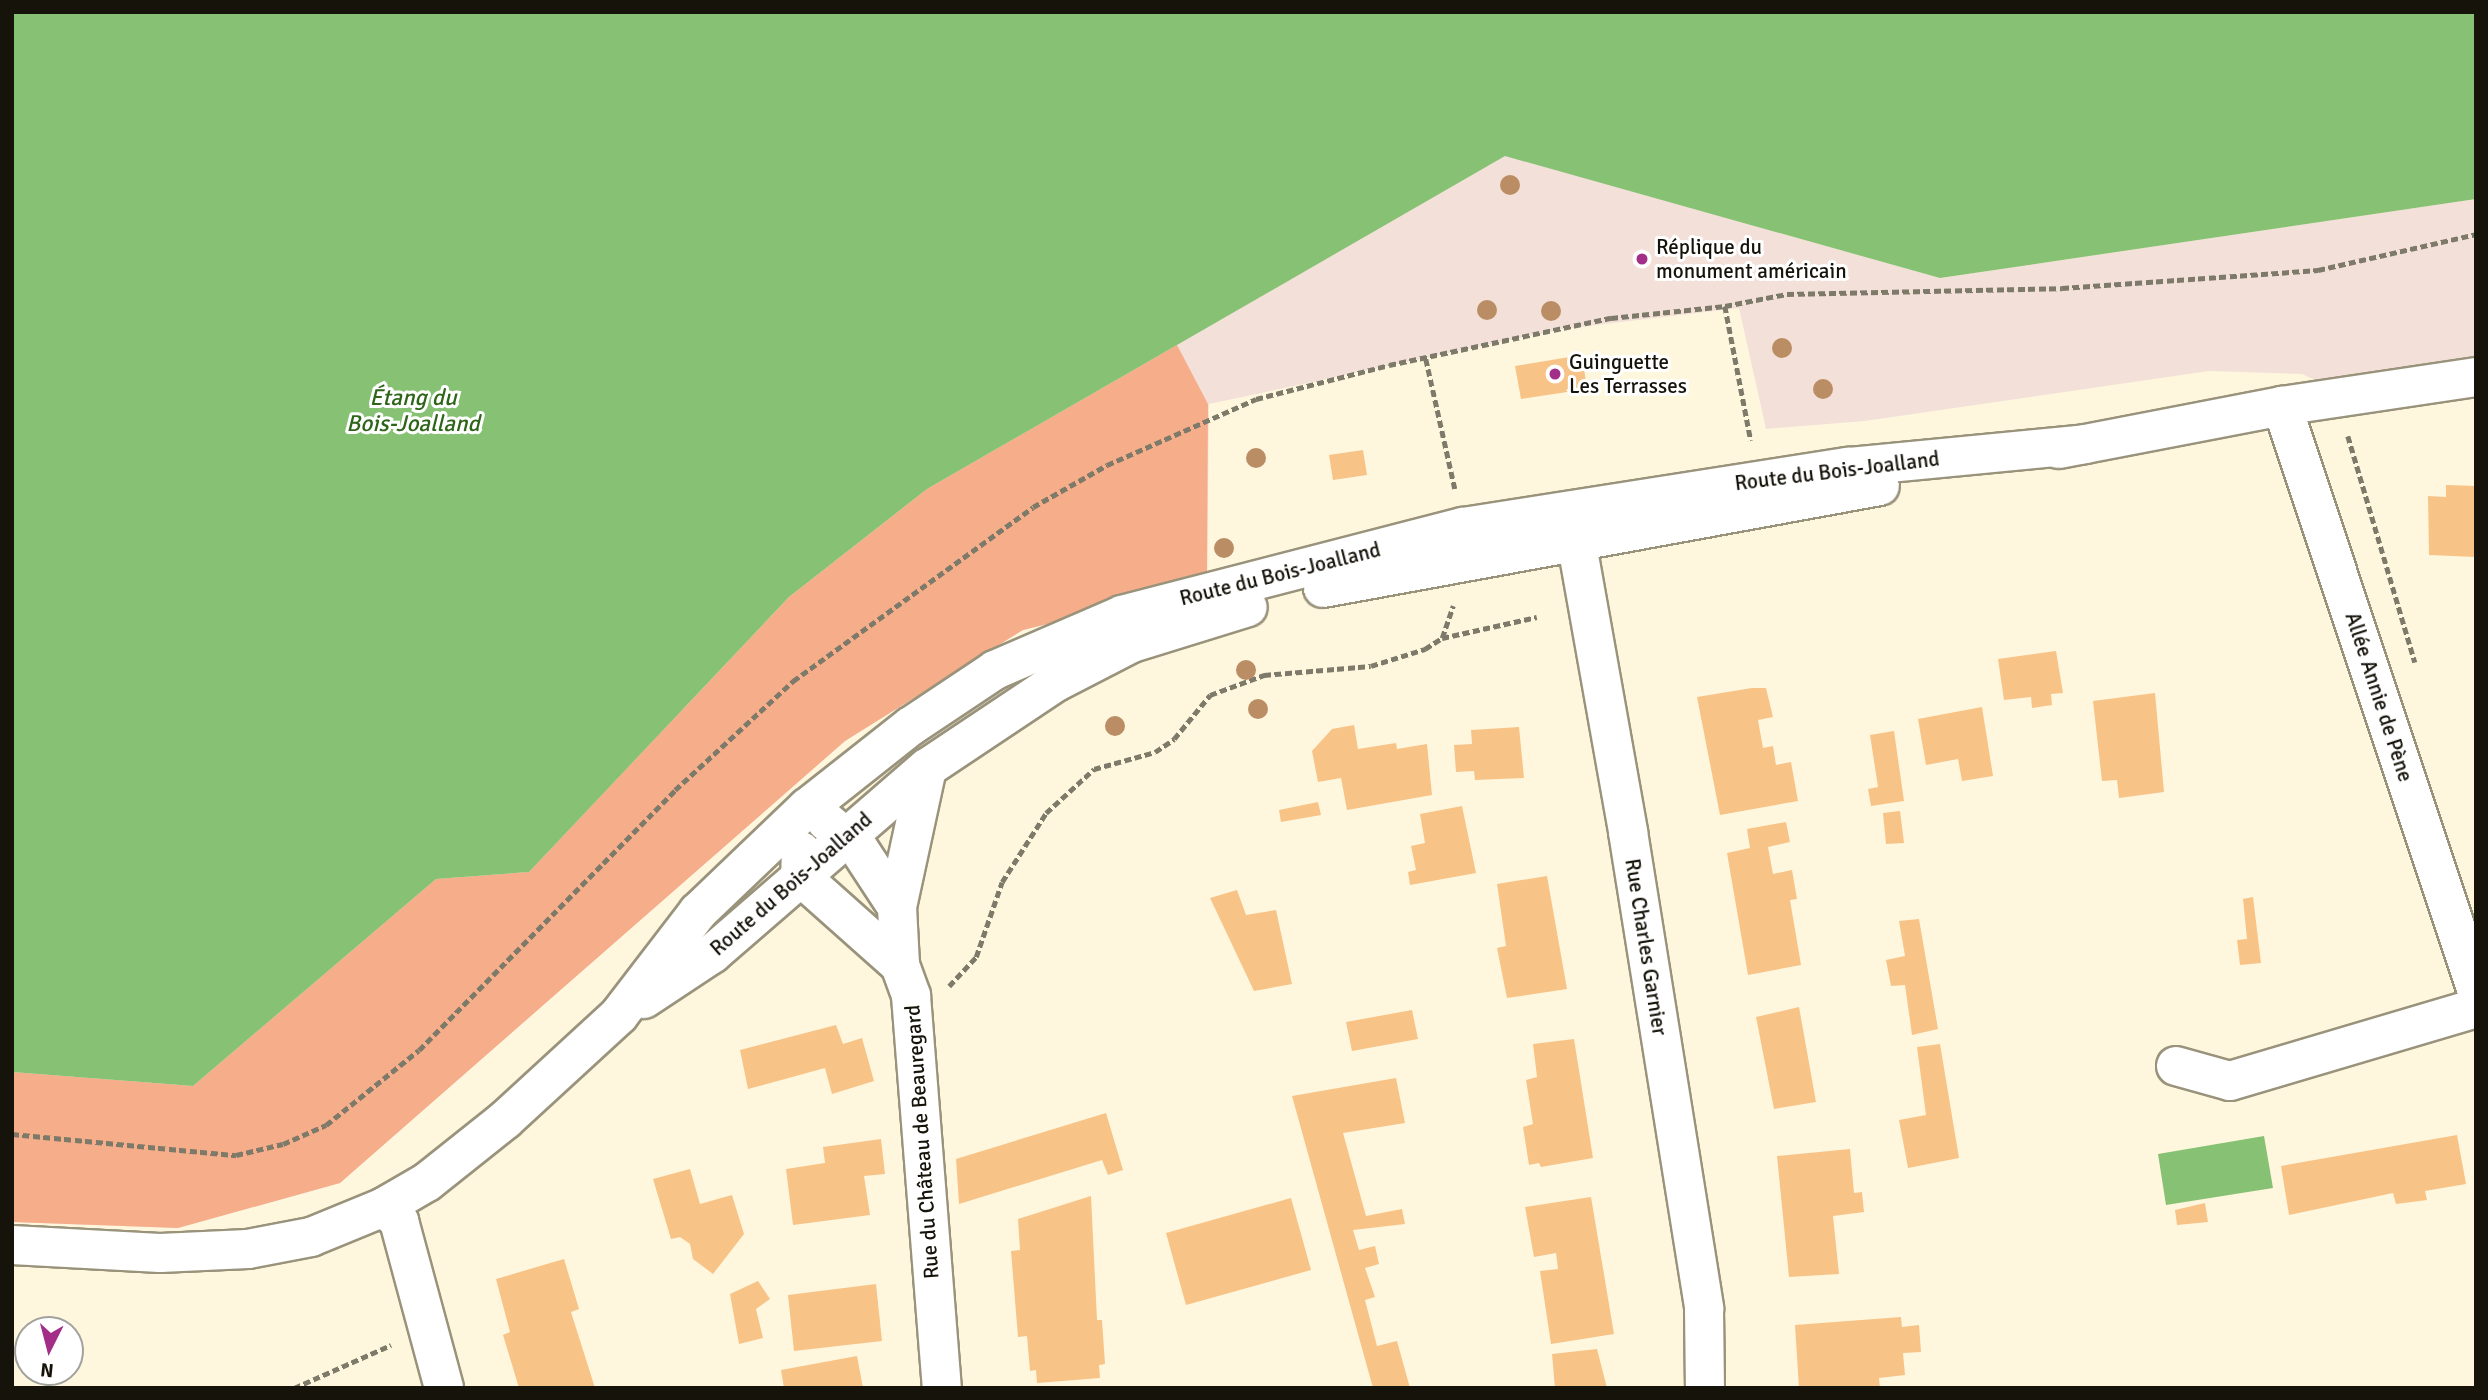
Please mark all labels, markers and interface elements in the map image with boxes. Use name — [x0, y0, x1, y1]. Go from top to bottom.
place label: Réplique du monument américain — [1656, 234, 1847, 284]
marker: Réplique du monument américain — [1634, 251, 1650, 267]
place label: Guinguette Les Terrasses — [1569, 349, 1687, 399]
marker: Guinguette Les Terrasses — [1547, 366, 1563, 382]
water label: Étang du Bois-Joalland — [346, 384, 480, 438]
street label: Route du Bois-Joalland — [1733, 446, 1941, 496]
street label: Route du Bois-Joalland — [1177, 537, 1383, 611]
street label: Allée Annie de Pène — [2340, 609, 2418, 785]
street label: Route du Bois-Joalland — [705, 807, 877, 961]
street label: Rue Charles Garnier — [1620, 857, 1672, 1037]
street label: Rue du Château de Beauregard — [900, 1004, 944, 1280]
north arrow — [14, 1316, 84, 1386]
text: N — [39, 1357, 55, 1383]

